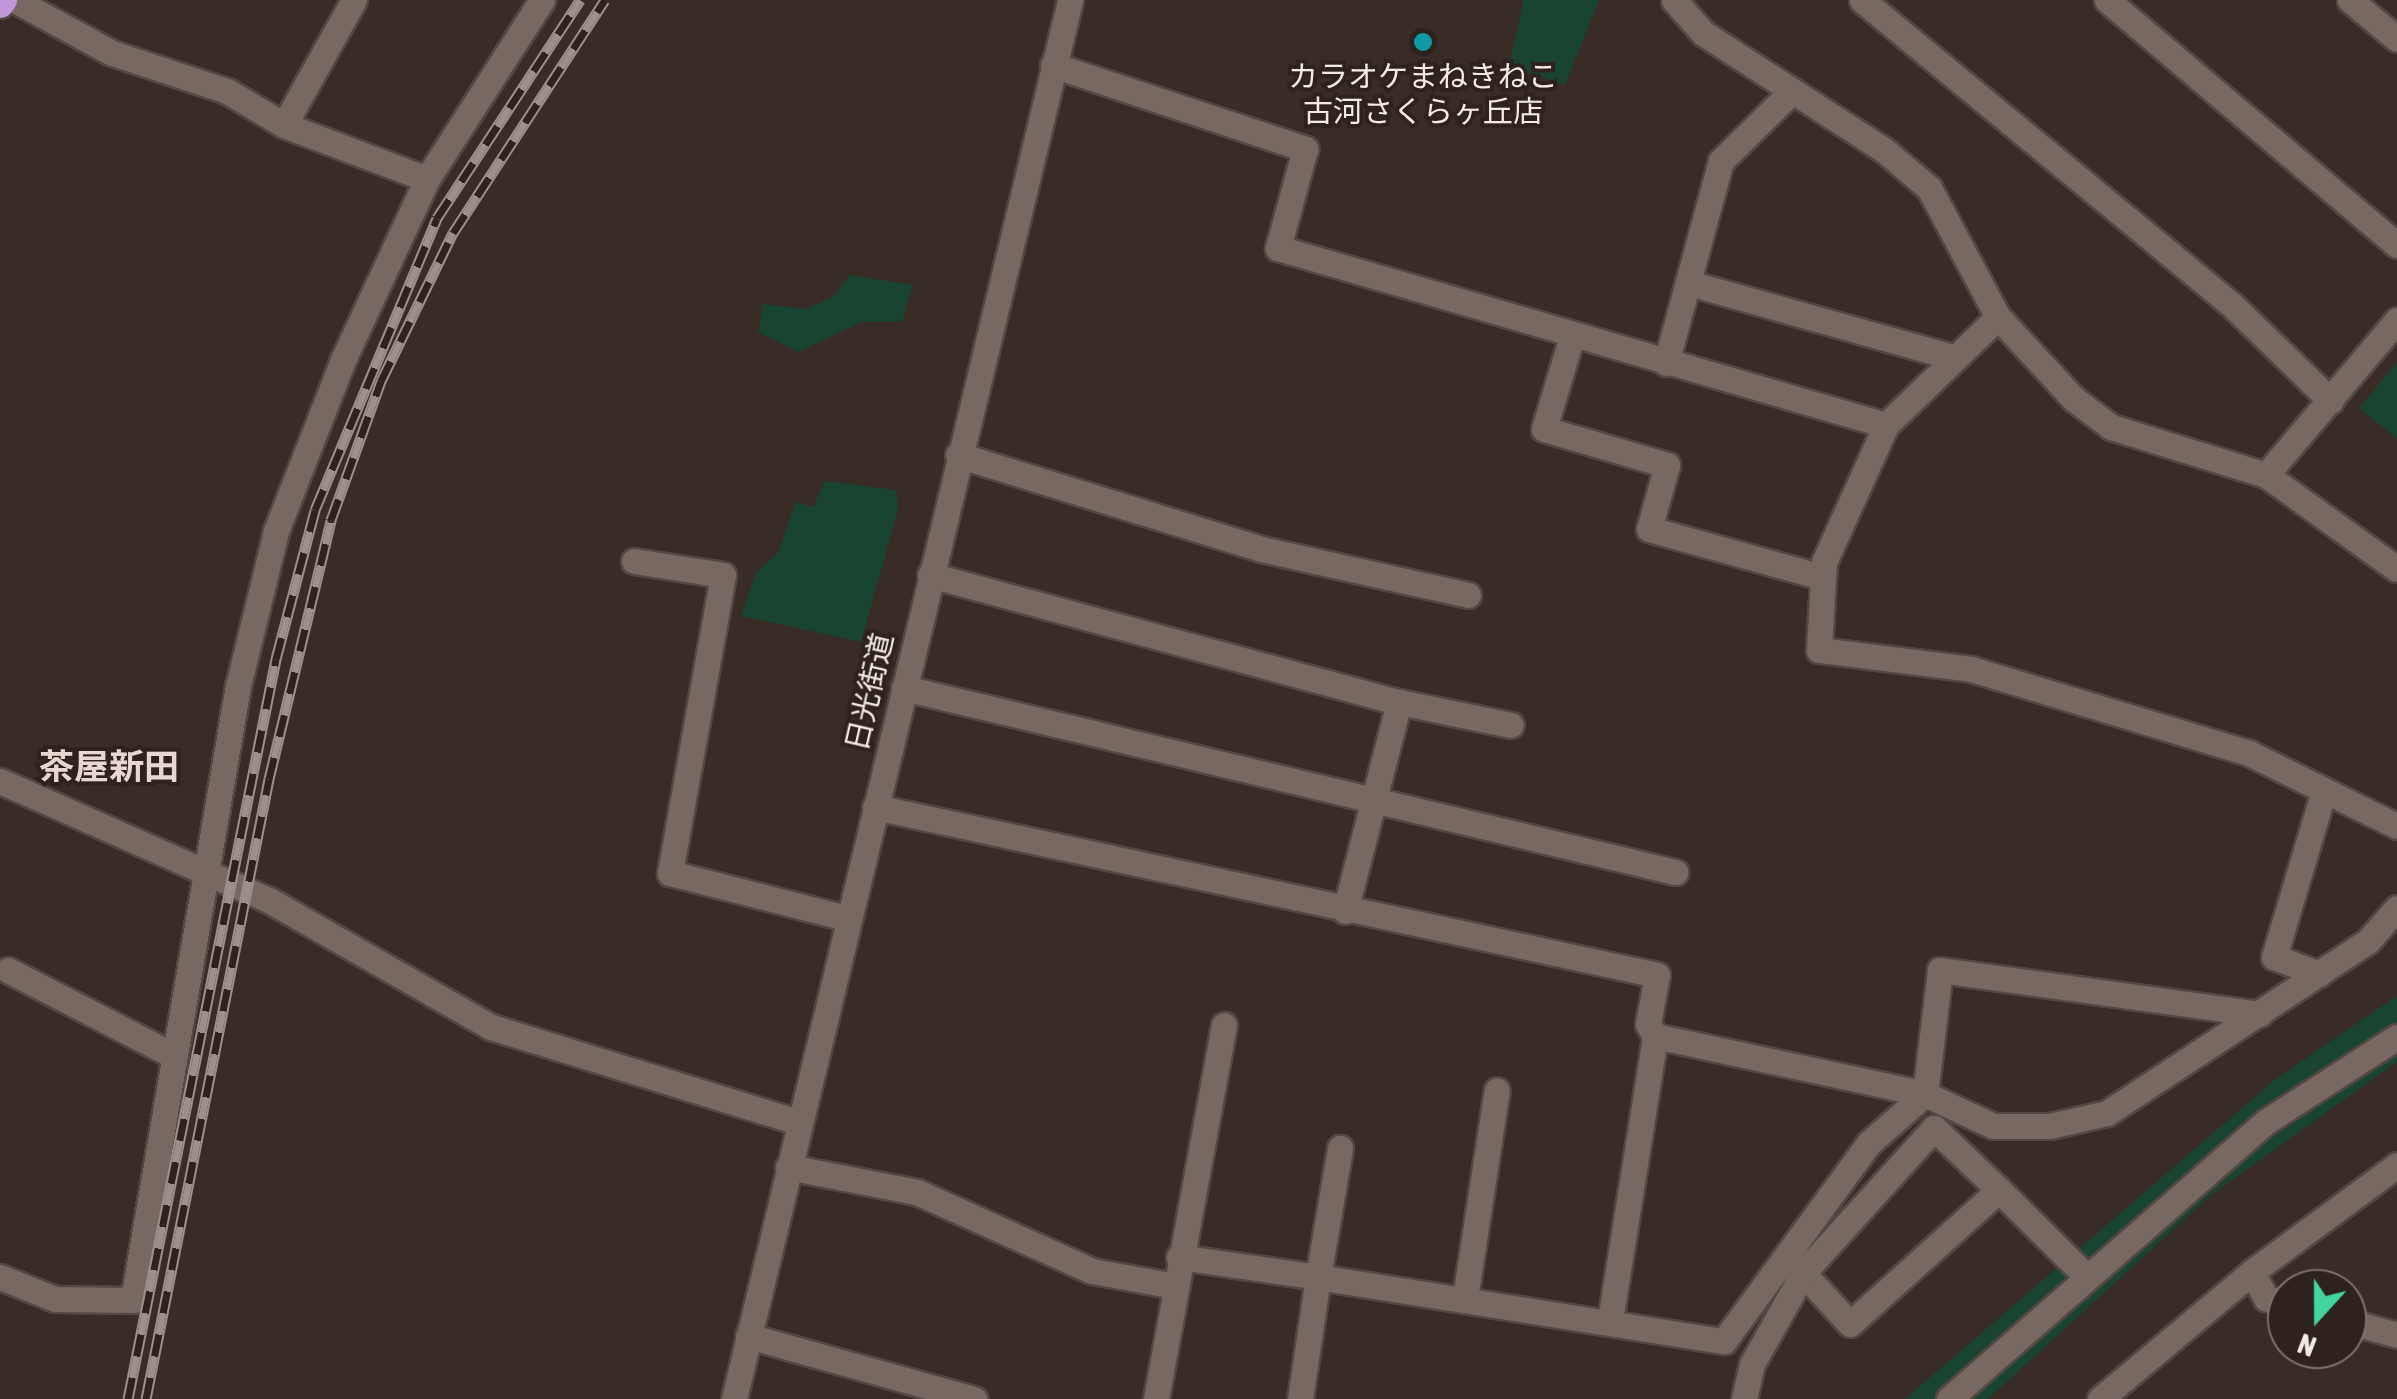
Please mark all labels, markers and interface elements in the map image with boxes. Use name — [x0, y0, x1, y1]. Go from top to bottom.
marker: カラオケまねきねこ 古河さくらヶ丘店 — [1412, 31, 1434, 53]
place label: カラオケまねきねこ 古河さくらヶ丘店 — [1288, 58, 1558, 128]
street label: 日光街道 — [838, 629, 900, 755]
district label: 茶屋新田 — [39, 745, 179, 787]
north arrow — [2267, 1269, 2367, 1369]
text: N — [2294, 1327, 2320, 1363]

